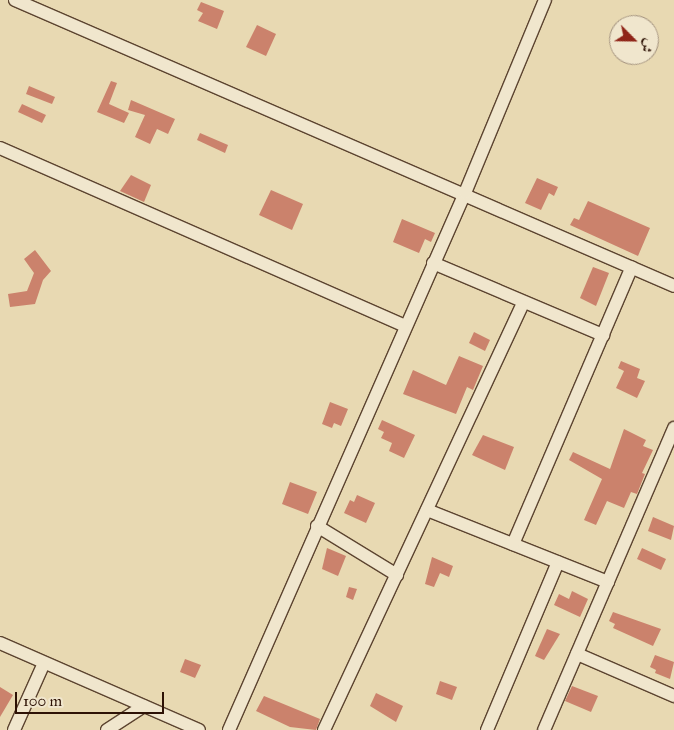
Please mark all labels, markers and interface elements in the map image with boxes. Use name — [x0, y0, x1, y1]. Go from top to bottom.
north arrow — [609, 15, 659, 65]
text: ش — [637, 36, 658, 55]
scale bar — [18, 682, 166, 714]
text: 100 m — [23, 692, 62, 710]

